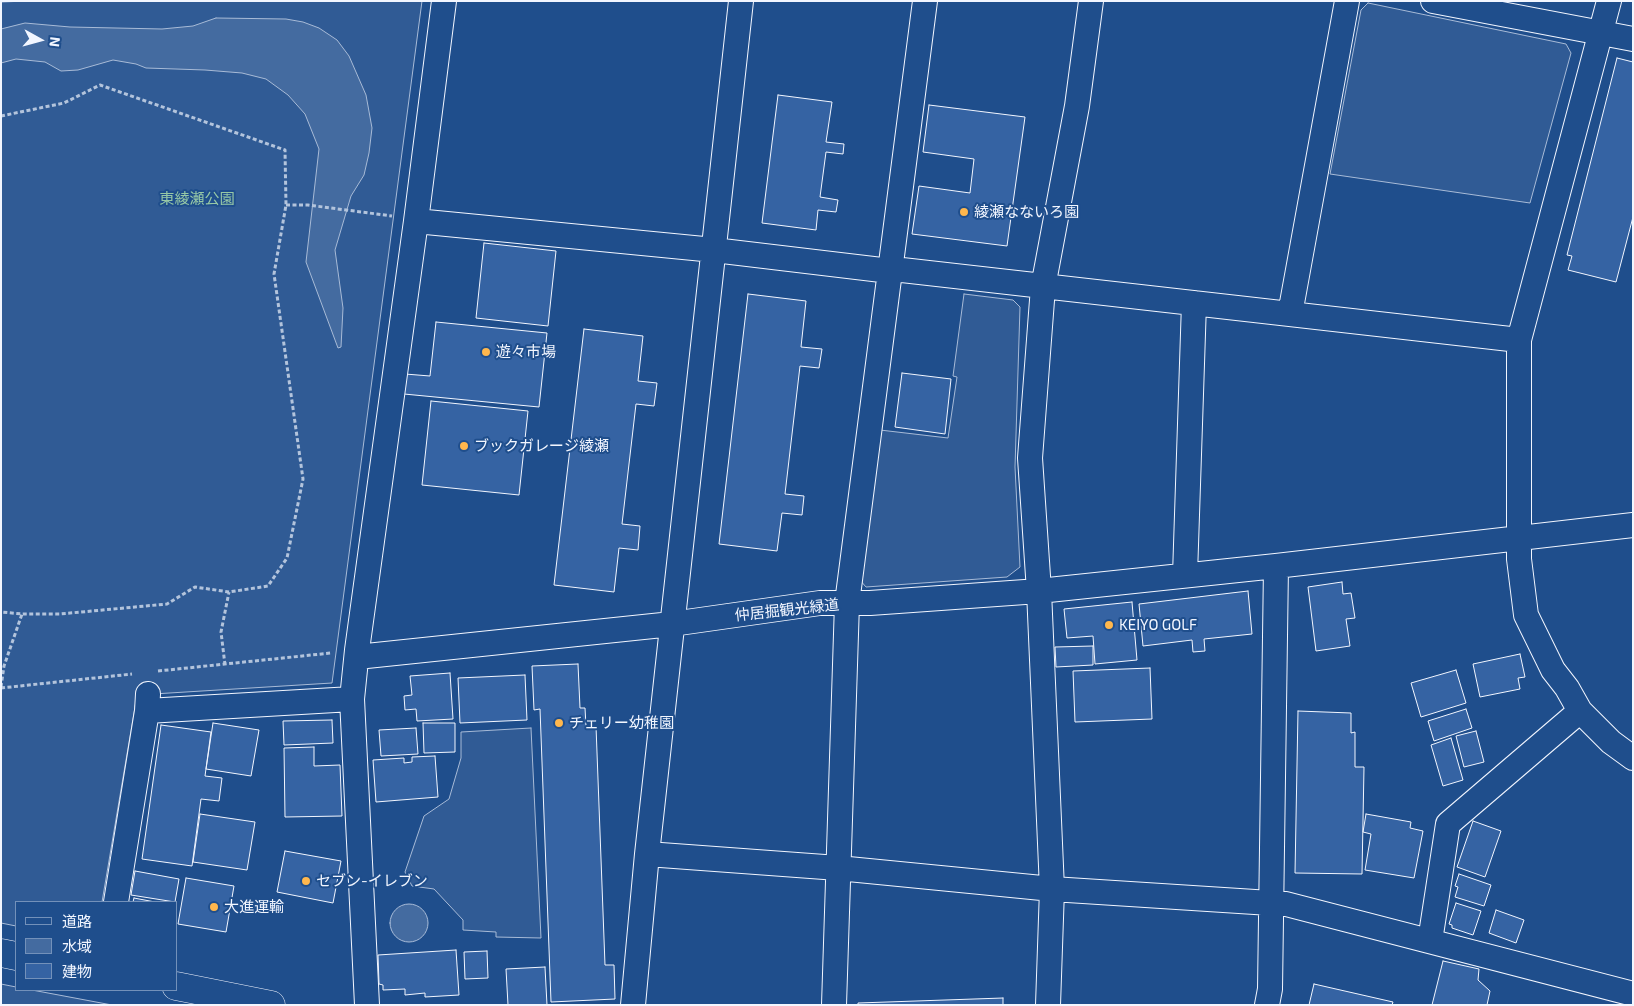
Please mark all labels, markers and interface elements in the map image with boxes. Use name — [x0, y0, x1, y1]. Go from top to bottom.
north arrow — [15, 15, 65, 65]
text: N — [46, 36, 64, 48]
park label: 東綾瀬公園 — [160, 190, 234, 208]
place label: 綾瀬なないろ園 — [974, 203, 1079, 221]
marker: 綾瀬なないろ園 — [958, 206, 970, 218]
place label: 遊々市場 — [496, 343, 556, 361]
marker: 遊々市場 — [480, 346, 492, 358]
place label: ブックガレージ綾瀬 — [474, 437, 609, 455]
marker: ブックガレージ綾瀬 — [458, 440, 470, 452]
street label: 仲居掘観光緑道 — [734, 596, 840, 624]
place label: KEIYO GOLF — [1119, 616, 1197, 634]
marker: KEIYO GOLF — [1103, 619, 1115, 631]
place label: チェリー幼稚園 — [569, 714, 674, 732]
marker: チェリー幼稚園 — [553, 717, 565, 729]
place label: セブン-イレブン — [316, 872, 428, 890]
marker: セブン-イレブン — [300, 875, 312, 887]
place label: 大進運輸 — [224, 898, 284, 916]
legend — [15, 901, 178, 991]
marker: 大進運輸 — [208, 901, 220, 913]
text: 道路 — [62, 912, 92, 930]
text: 水域 — [62, 937, 92, 955]
text: 建物 — [62, 962, 92, 980]

